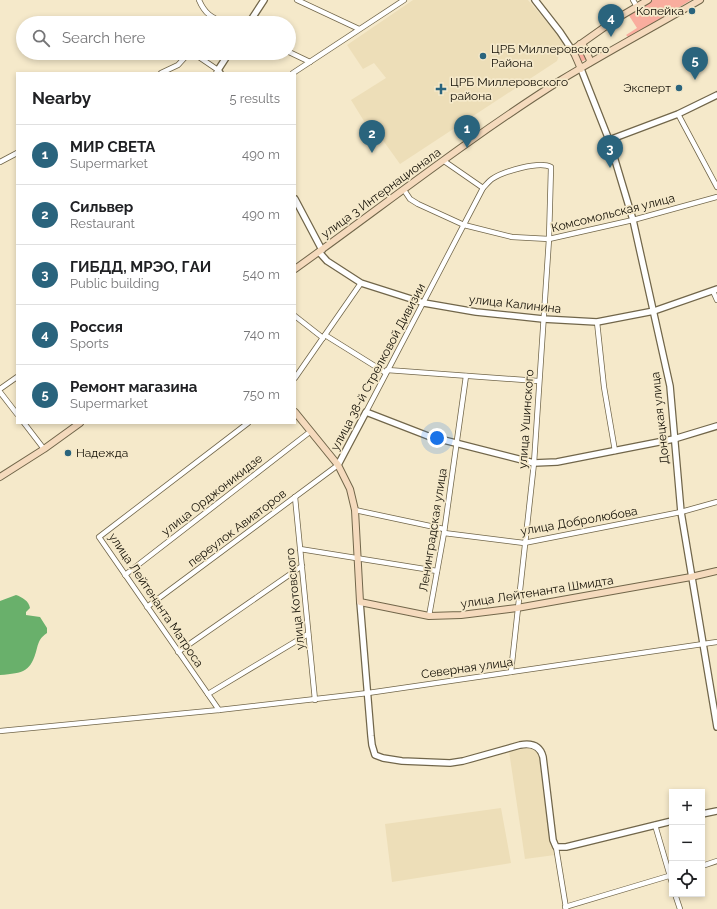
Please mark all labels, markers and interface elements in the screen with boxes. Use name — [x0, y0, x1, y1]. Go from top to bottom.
pin: 4 — [598, 4, 624, 37]
place label: Копейка — [636, 4, 684, 18]
marker: Копейка — [687, 6, 697, 16]
search box — [16, 16, 296, 60]
icon: search — [30, 27, 52, 49]
text: Search here — [62, 29, 145, 47]
place label: ЦРБ Миллеровского Района — [491, 42, 609, 70]
pin: 5 — [682, 47, 708, 80]
marker: ЦРБ Миллеровского Района — [478, 51, 488, 61]
place label: ЦРБ Миллеровского района — [450, 75, 568, 103]
place label: Эксперт — [623, 81, 671, 95]
marker: ЦРБ Миллеровского района — [435, 83, 447, 95]
marker: Эксперт — [674, 83, 684, 93]
text: Nearby — [32, 88, 91, 108]
text: 5 results — [229, 91, 280, 106]
pin: 1 — [454, 115, 480, 148]
pin: 2 — [359, 120, 385, 153]
pin: 3 — [597, 135, 623, 168]
text: МИР СВЕТА — [70, 138, 155, 156]
street label: улица 3 Интернационала — [318, 145, 444, 241]
text: 1 — [42, 147, 48, 162]
text: 490 m — [242, 147, 280, 162]
text: Supermarket — [70, 156, 148, 171]
street label: Комсомольская улица — [550, 191, 676, 235]
text: Сильвер — [70, 198, 133, 216]
text: 2 — [41, 207, 49, 222]
text: 490 m — [242, 207, 280, 222]
text: Restaurant — [70, 216, 135, 231]
text: ГИБДД, МРЭО, ГАИ — [70, 258, 211, 276]
text: 3 — [41, 267, 49, 282]
text: 540 m — [243, 267, 280, 282]
text: Public building — [70, 276, 159, 291]
street label: улица 38-й Стрелковой Дивизии — [328, 281, 428, 453]
street label: улица Калинина — [468, 292, 562, 316]
text: Россия — [70, 318, 123, 336]
text: 4 — [41, 327, 49, 342]
text: 740 m — [243, 327, 280, 342]
text: Sports — [70, 336, 109, 351]
street label: улица Ушинского — [516, 369, 536, 469]
street label: Донецкая улица — [648, 371, 672, 465]
text: Ремонт магазина — [70, 378, 197, 396]
text: 5 — [41, 387, 49, 402]
text: 750 m — [243, 387, 280, 402]
text: Supermarket — [70, 396, 148, 411]
your location — [427, 428, 447, 448]
place label: Надежда — [76, 446, 128, 460]
marker: Надежда — [63, 448, 73, 458]
street label: улица Орджоникидзе — [159, 451, 265, 539]
street label: Ленинградская улица — [416, 467, 450, 593]
street label: переулок Авиаторов — [185, 486, 289, 570]
street label: улица Добролюбова — [519, 504, 639, 538]
street label: улица Лейтенанта Матроса — [106, 530, 206, 670]
street label: улица Котовского — [283, 547, 307, 651]
street label: улица Лейтенанта Шмидта — [460, 573, 614, 611]
street label: Северная улица — [420, 655, 514, 681]
map controls — [669, 789, 705, 897]
button: + — [669, 789, 705, 825]
button: − — [669, 825, 705, 861]
button: locate — [669, 861, 705, 897]

